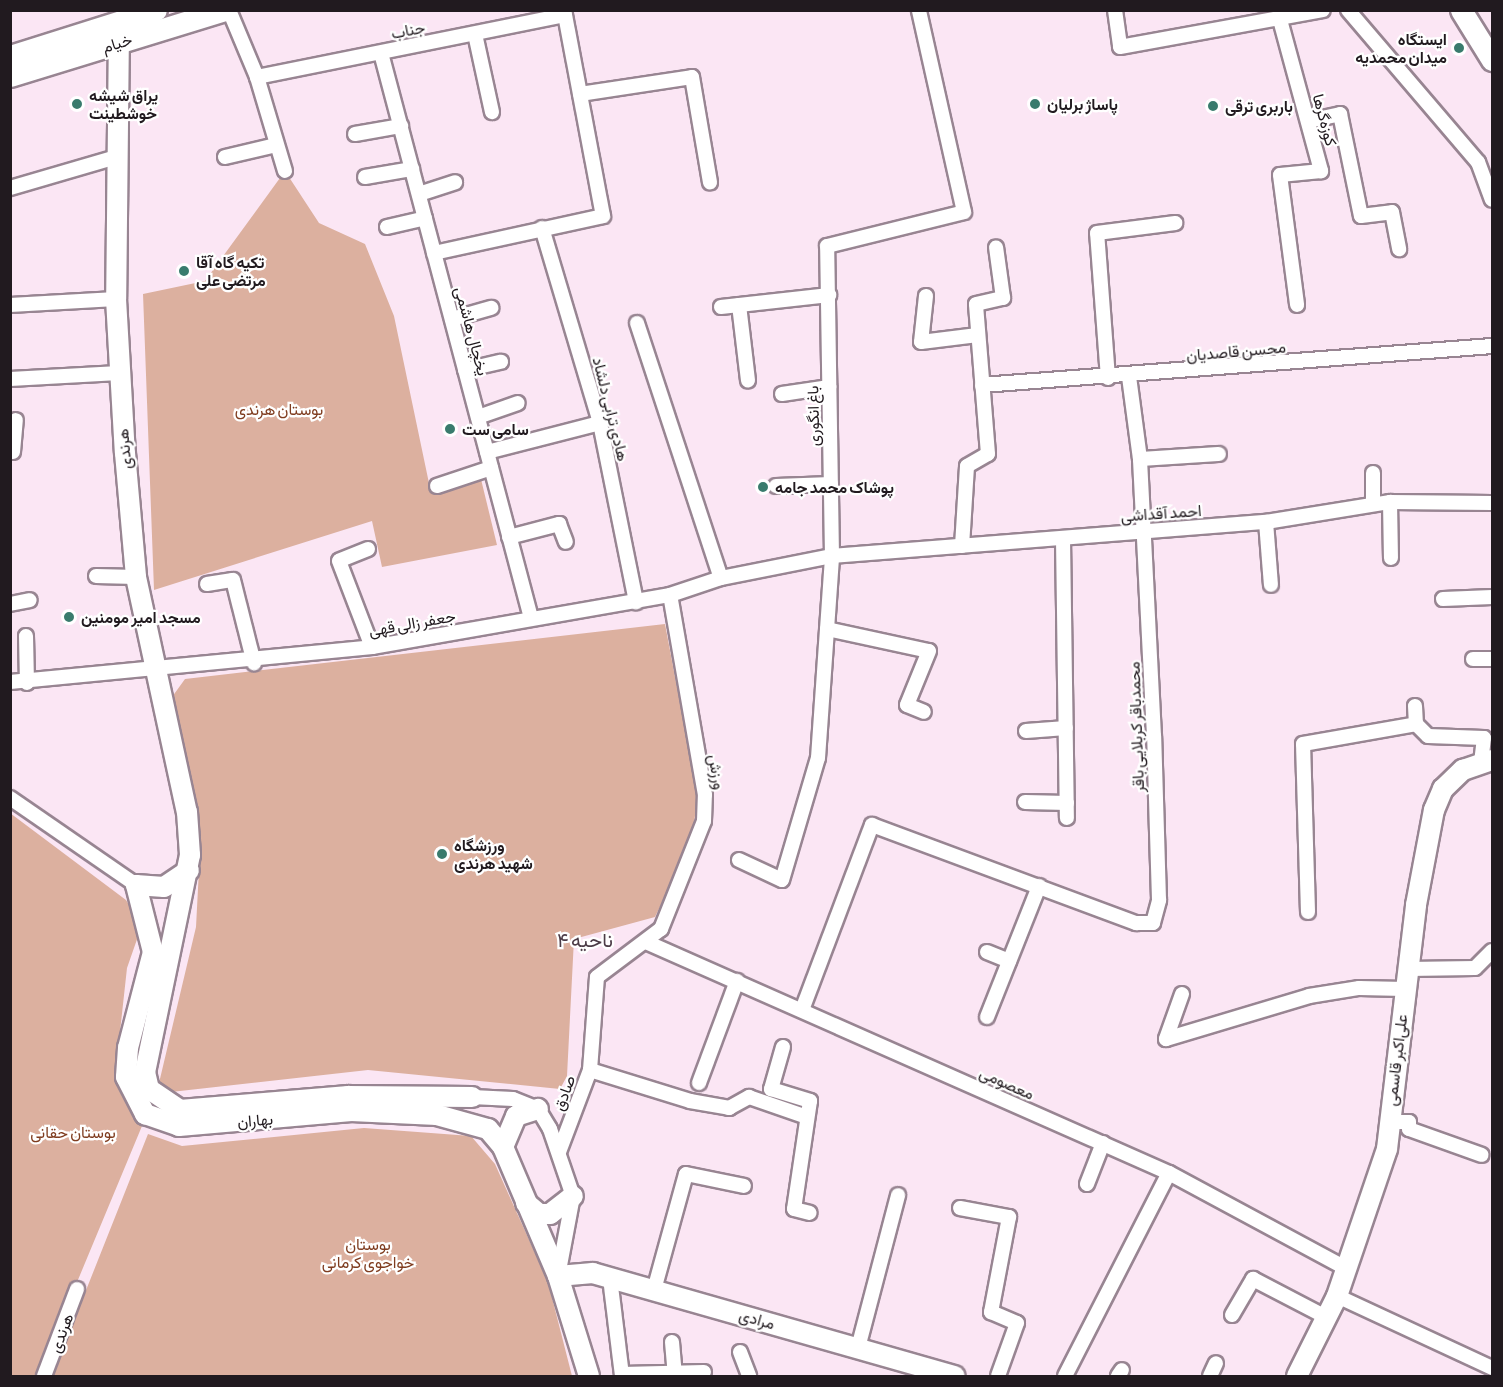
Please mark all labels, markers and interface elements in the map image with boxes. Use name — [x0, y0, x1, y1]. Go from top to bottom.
street label: جناب — [389, 17, 427, 43]
street label: خیام — [100, 29, 134, 57]
place label: ایستگاه میدان محمدیه — [1355, 29, 1447, 67]
marker: ایستگاه میدان محمدیه — [1452, 41, 1466, 55]
place label: یراق شیشه خوشطینت — [89, 85, 158, 123]
street label: کوزه‌گرها — [1309, 92, 1341, 148]
place label: پاساژ برلیان — [1047, 94, 1118, 114]
place label: باربری ترقی — [1225, 96, 1293, 116]
marker: یراق شیشه خوشطینت — [70, 97, 84, 111]
marker: پاساژ برلیان — [1028, 97, 1042, 111]
marker: باربری ترقی — [1206, 99, 1220, 113]
place label: تکیه گاه آقا مرتضی علی — [196, 252, 266, 290]
marker: تکیه گاه آقا مرتضی علی — [177, 264, 191, 278]
street label: یخچال هاشمی — [451, 285, 493, 377]
street label: محسن قاصدیان — [1185, 337, 1287, 365]
street label: هادی ترابی دلشاد — [589, 355, 633, 463]
street label: باغ انگوری — [803, 386, 823, 446]
park label: بوستان هرندی — [235, 399, 323, 419]
place label: سامی ست — [462, 419, 529, 439]
marker: سامی ست — [443, 422, 457, 436]
street label: هرندی — [113, 428, 135, 470]
place label: پوشاک محمد جامه — [775, 477, 894, 497]
marker: پوشاک محمد جامه — [756, 480, 770, 494]
street label: احمد آقداشی — [1120, 501, 1202, 525]
street label: جعفر زالی قهی — [367, 606, 457, 640]
place label: مسجد امیر مومنین — [81, 607, 201, 627]
marker: مسجد امیر مومنین — [62, 610, 76, 624]
street label: محمدباقر کربلایی باقر — [1124, 661, 1148, 793]
street label: ورزش — [705, 753, 729, 791]
place label: ورزشگاه شهید هرندی — [454, 835, 533, 873]
marker: ورزشگاه شهید هرندی — [435, 847, 449, 861]
district label: ناحیه ۴ — [557, 927, 613, 951]
street label: علی‌اکبر قاسمی — [1381, 1013, 1411, 1107]
street label: معصومی — [977, 1062, 1037, 1104]
street label: صادق — [549, 1073, 579, 1113]
street label: بهاران — [236, 1109, 274, 1131]
park label: بوستان حقانی — [30, 1122, 116, 1142]
park label: بوستان خواجوی کرمانی — [322, 1234, 414, 1272]
street label: مرادی — [737, 1305, 777, 1333]
street label: هرندی — [45, 1311, 77, 1355]

